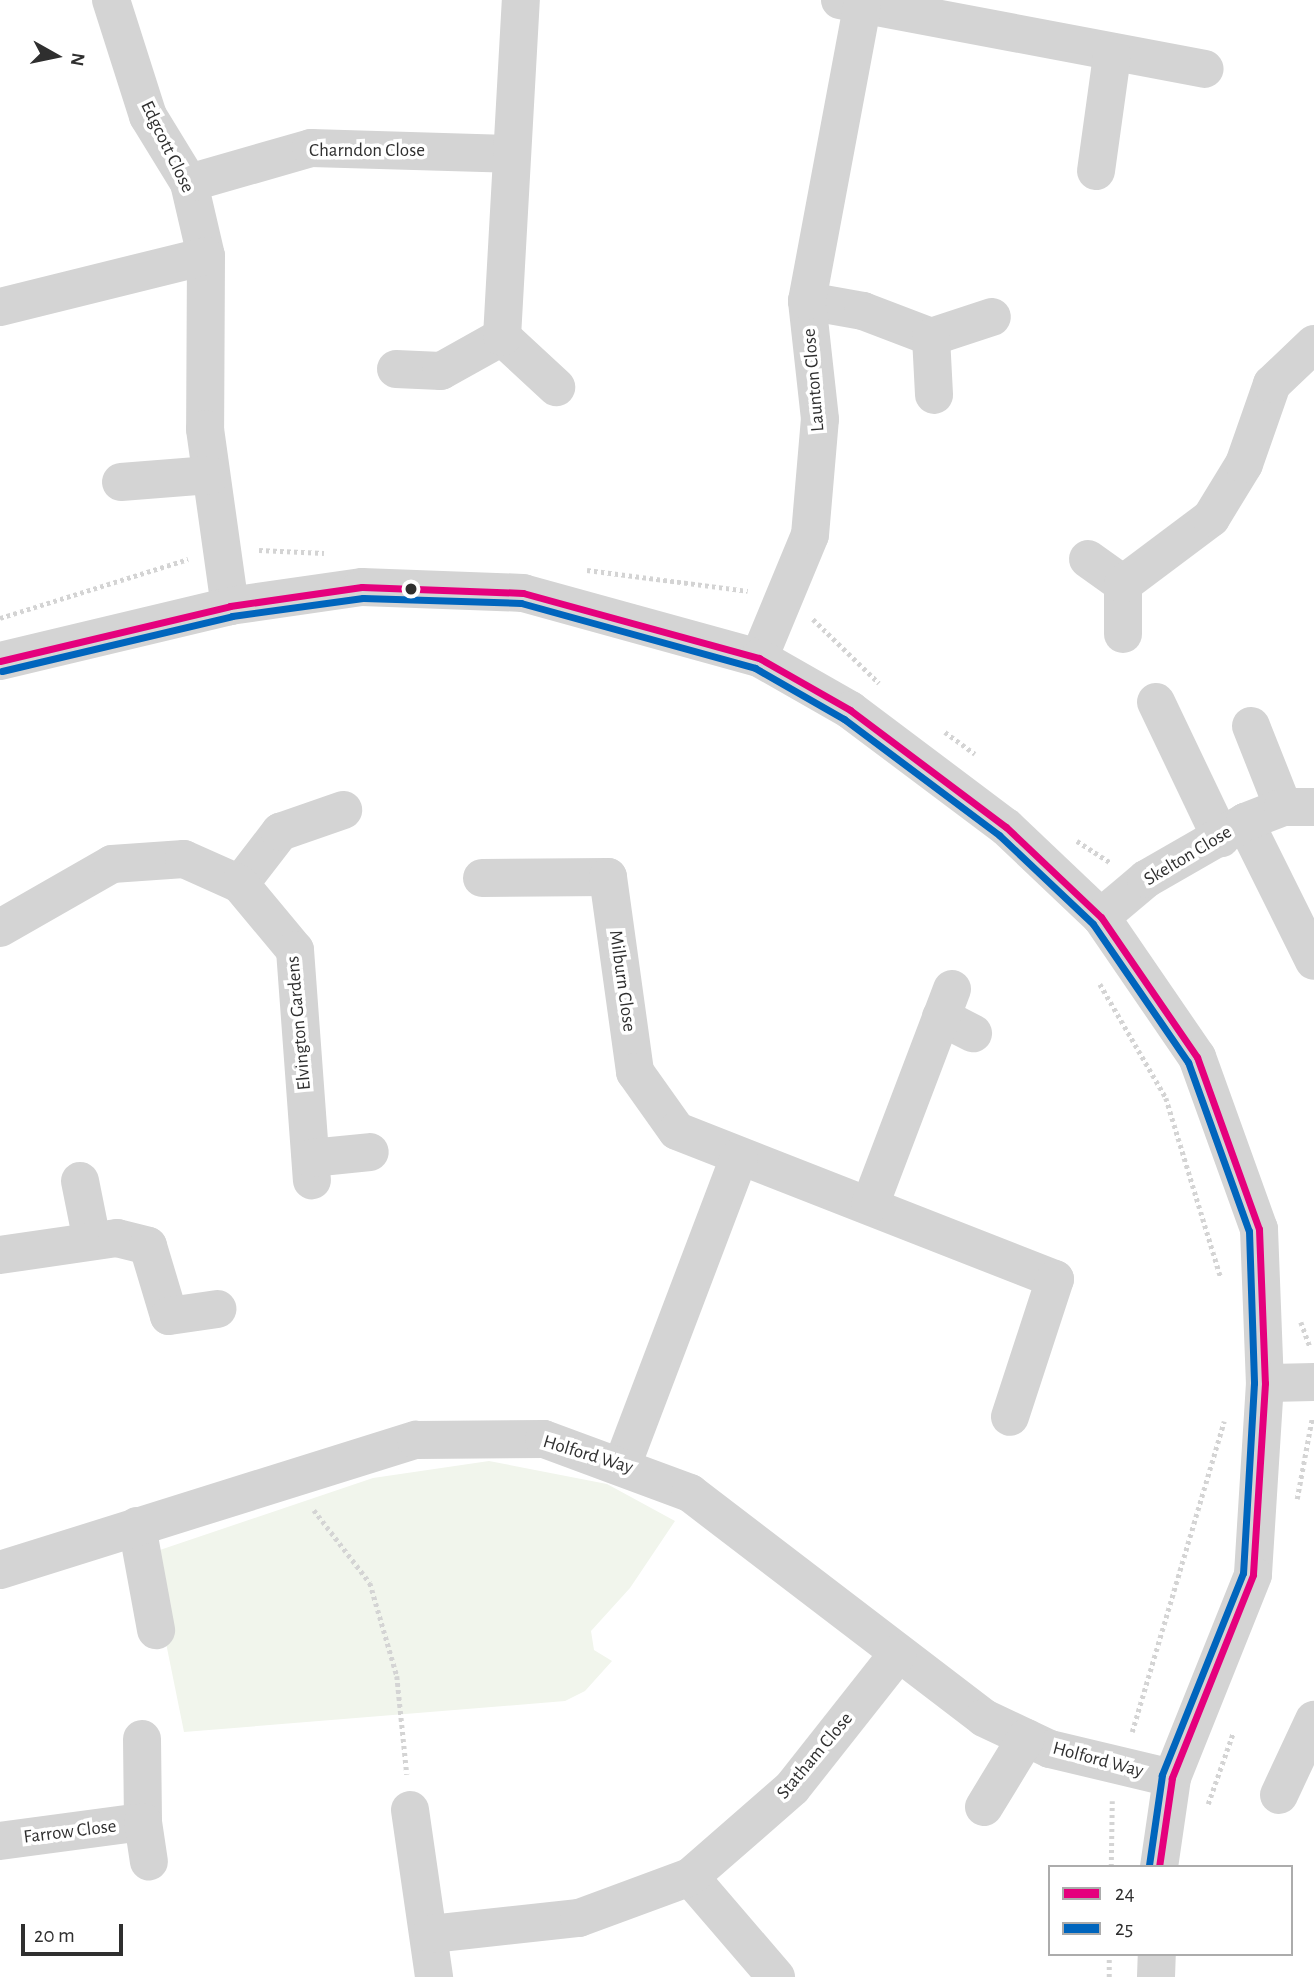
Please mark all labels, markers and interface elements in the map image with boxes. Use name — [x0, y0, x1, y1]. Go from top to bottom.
north arrow — [21, 21, 91, 91]
text: N — [67, 51, 88, 67]
street label: Edgcott Close — [135, 97, 199, 197]
street label: Charndon Close — [309, 140, 425, 162]
street label: Launton Close — [798, 327, 830, 433]
unlabelled marker — [404, 582, 418, 596]
street label: Skelton Close — [1140, 821, 1236, 891]
street label: Milburn Close — [604, 929, 640, 1033]
street label: Elvington Gardens — [282, 955, 316, 1091]
street label: Holford Way — [540, 1431, 636, 1479]
street label: Statham Close — [772, 1708, 858, 1804]
street label: Holford Way — [1050, 1737, 1146, 1783]
street label: Farrow Close — [22, 1815, 118, 1849]
legend — [1048, 1865, 1293, 1956]
text: 24 — [1115, 1883, 1135, 1904]
scale bar — [24, 1910, 126, 1954]
text: 25 — [1115, 1918, 1133, 1939]
text: 20 m — [34, 1925, 75, 1946]

